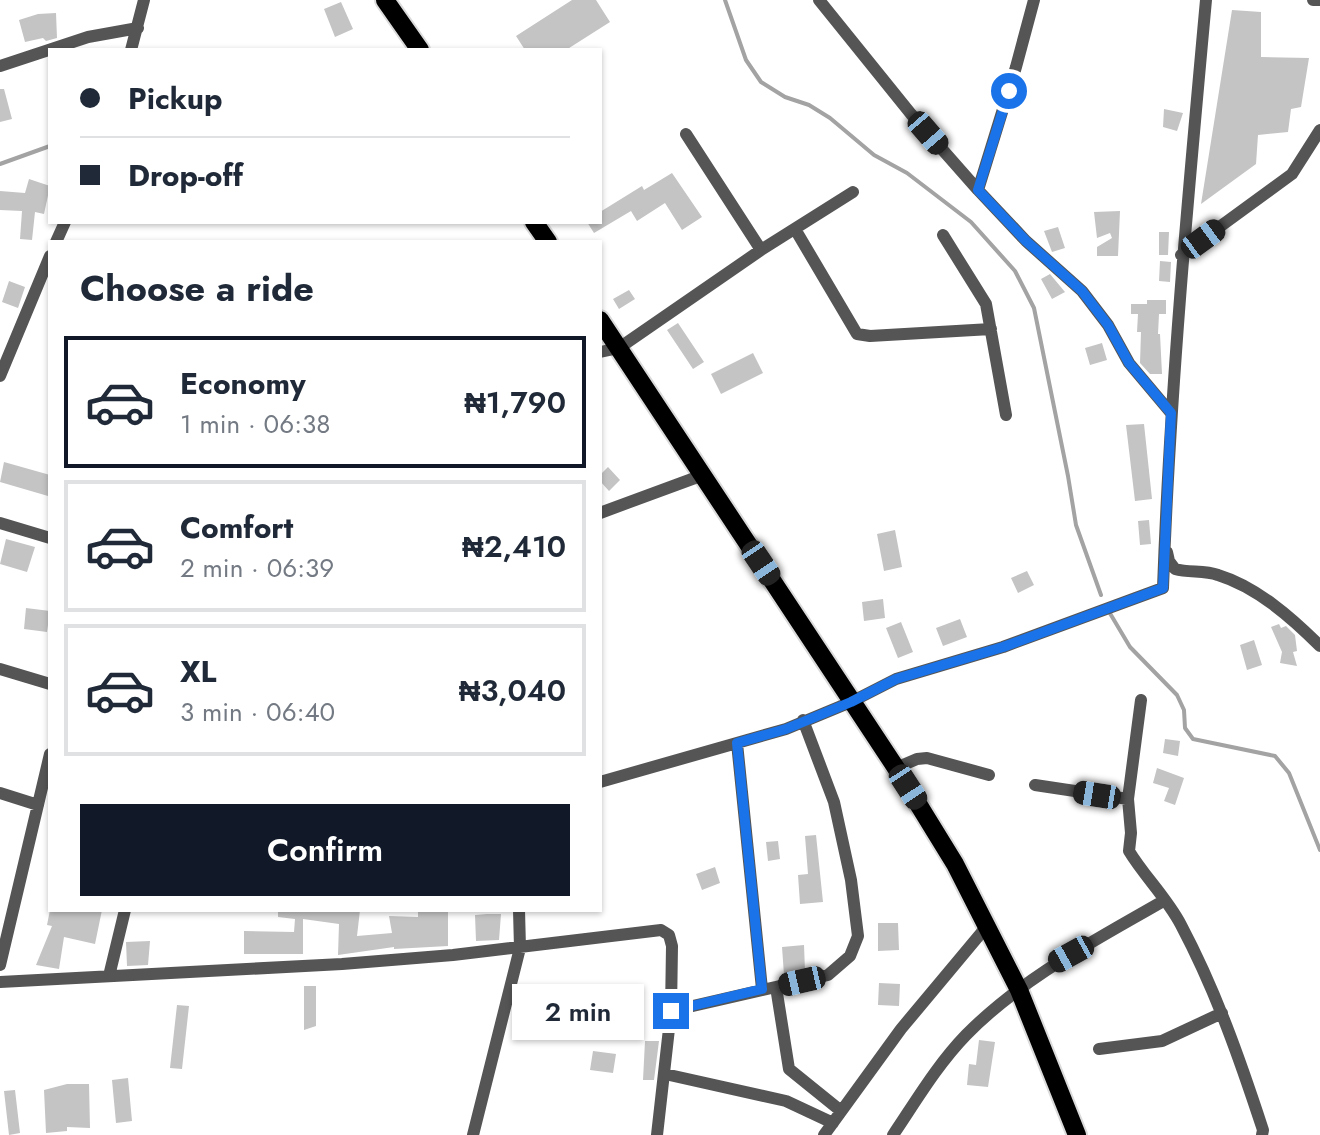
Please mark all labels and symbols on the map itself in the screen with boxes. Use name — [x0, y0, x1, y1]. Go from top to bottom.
route start — [991, 73, 1027, 109]
car — [903, 107, 953, 159]
car — [1177, 215, 1229, 263]
car — [738, 536, 784, 590]
car — [885, 760, 931, 814]
car — [1071, 779, 1123, 811]
car — [1044, 932, 1098, 976]
car — [776, 964, 828, 998]
callout: 2 min — [511, 983, 643, 1039]
route end — [653, 993, 689, 1029]

